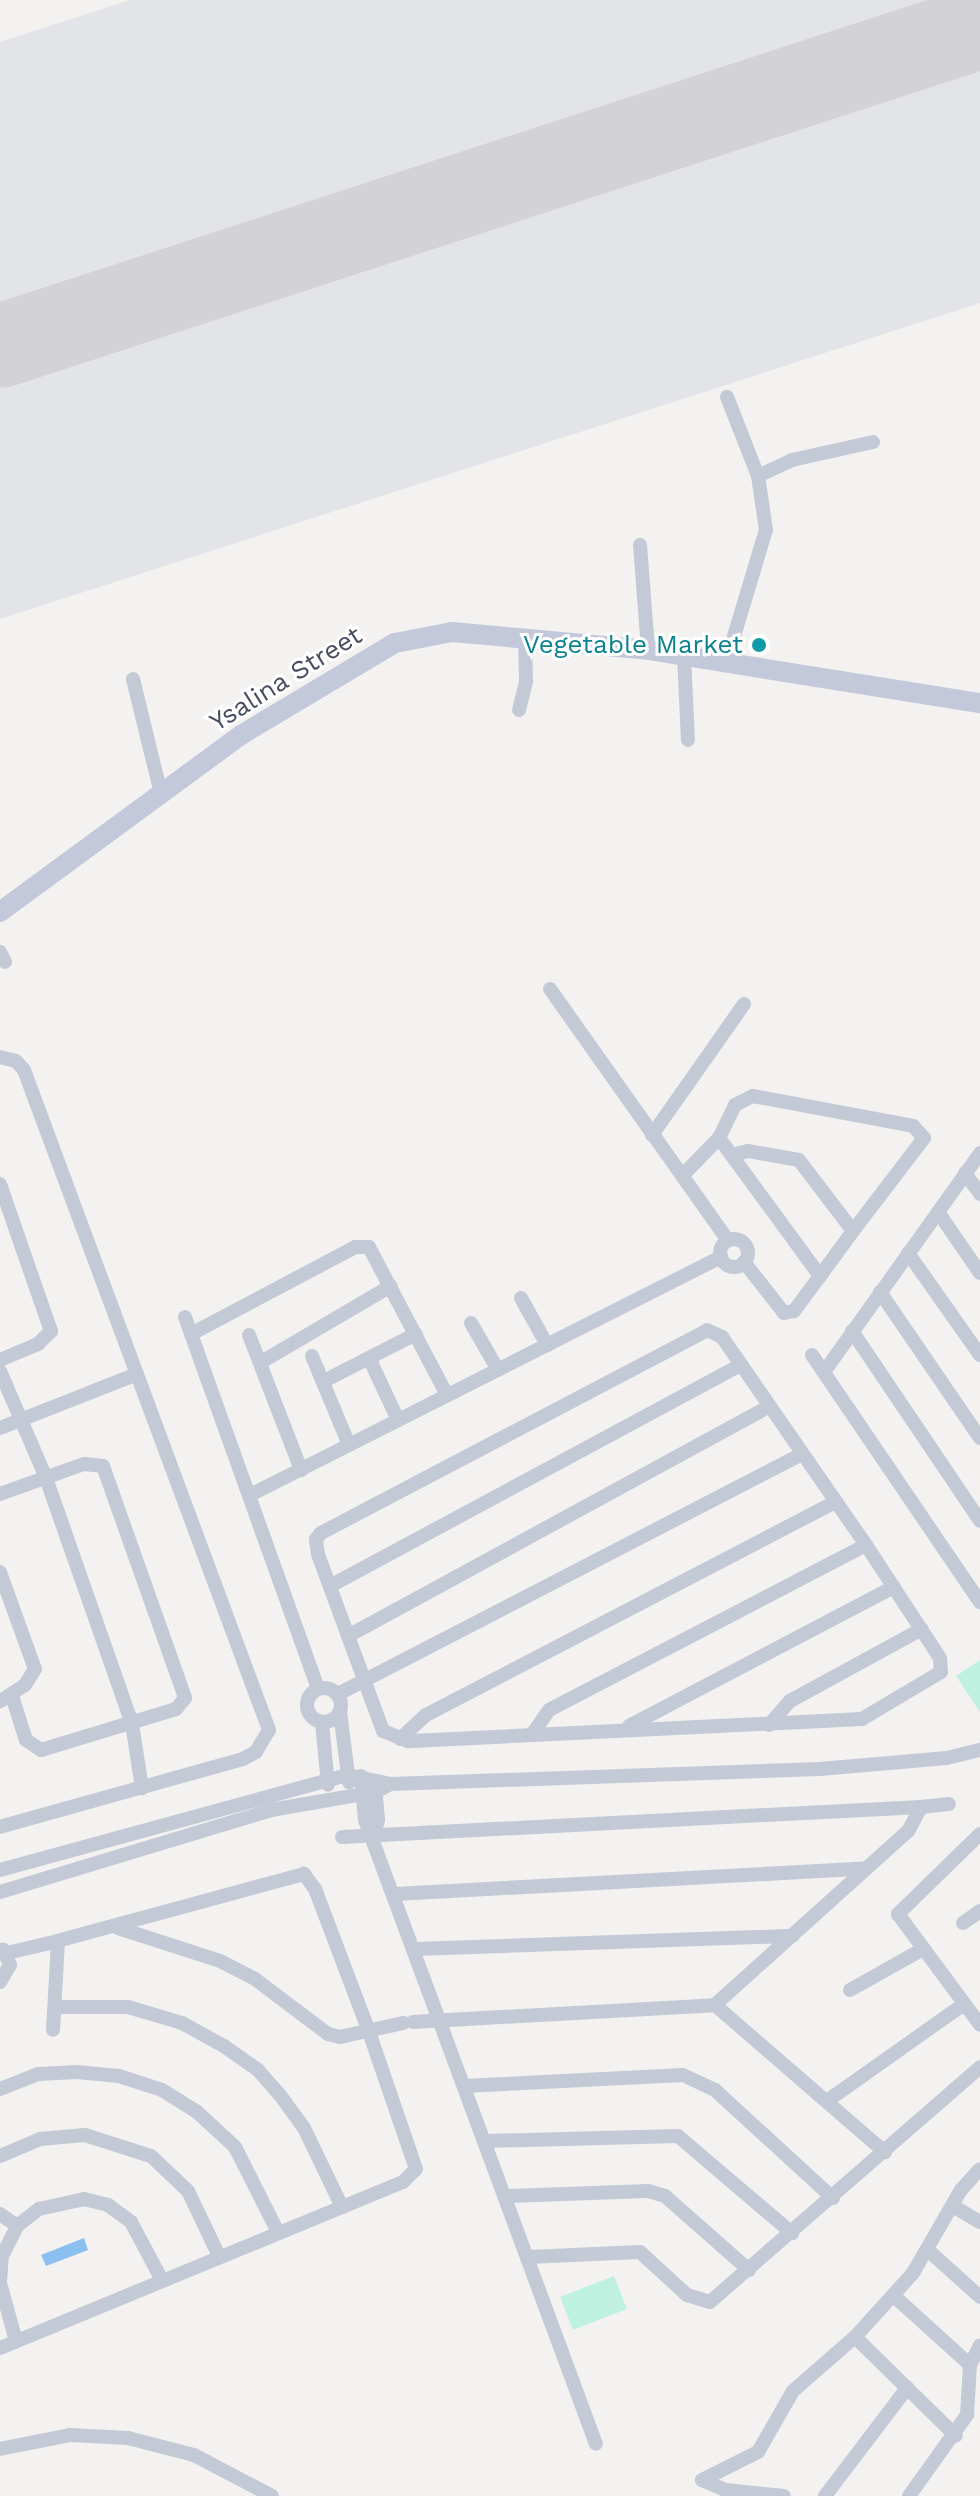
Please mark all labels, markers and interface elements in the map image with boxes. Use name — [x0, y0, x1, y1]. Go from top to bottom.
street label: Ysalina Street — [204, 620, 368, 738]
place label: Vegetable Market — [523, 629, 743, 661]
marker: Vegetable Market — [750, 636, 768, 654]

